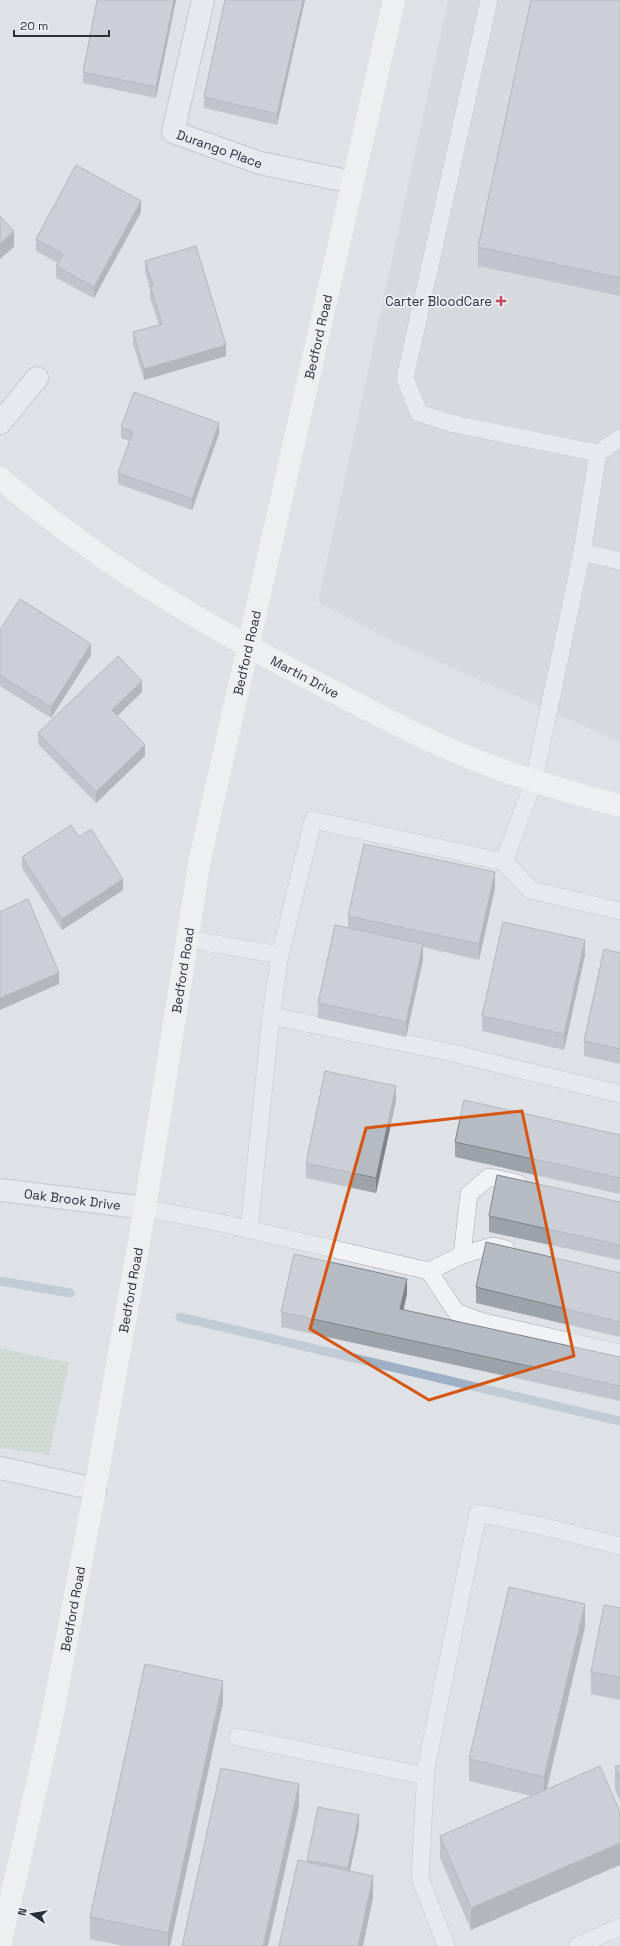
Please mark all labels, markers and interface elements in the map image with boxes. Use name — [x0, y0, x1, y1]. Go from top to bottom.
scale bar — [14, 12, 109, 38]
text: 20 m — [20, 18, 48, 34]
street label: Durango Place — [174, 125, 265, 172]
street label: Bedford Road — [300, 293, 336, 381]
place label: Carter BloodCare — [385, 293, 492, 310]
marker: Carter BloodCare — [495, 295, 507, 307]
street label: Bedford Road — [229, 609, 264, 697]
street label: Martin Drive — [268, 652, 342, 702]
street label: Bedford Road — [167, 926, 198, 1014]
street label: Oak Brook Drive — [23, 1185, 122, 1213]
street label: Bedford Road — [114, 1246, 146, 1334]
street label: Bedford Road — [56, 1565, 89, 1653]
north arrow — [12, 1894, 52, 1934]
text: N — [15, 1907, 30, 1917]

